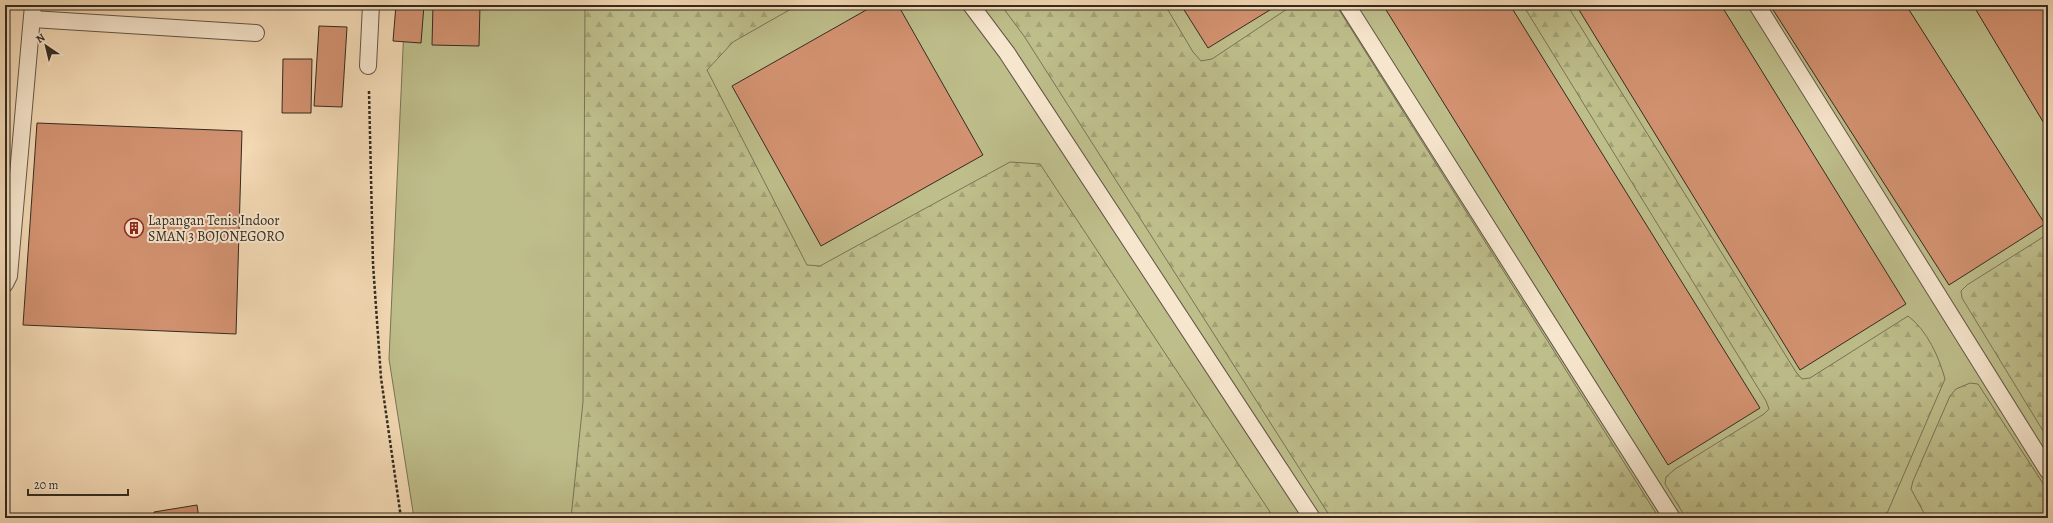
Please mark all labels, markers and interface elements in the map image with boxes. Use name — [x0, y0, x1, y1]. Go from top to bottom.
north arrow — [26, 26, 66, 66]
text: N — [33, 30, 48, 47]
place label: Lapangan Tenis Indoor SMAN 3 BOJONEGORO — [148, 211, 285, 246]
building icon: Lapangan Tenis Indoor SMAN 3 BOJONEGORO — [123, 217, 145, 239]
scale bar — [28, 471, 128, 497]
text: 20 m — [34, 477, 58, 493]

